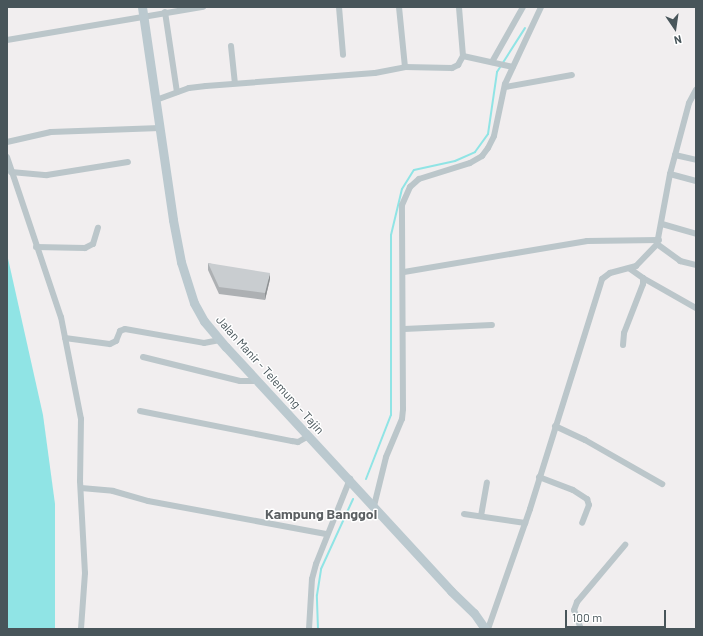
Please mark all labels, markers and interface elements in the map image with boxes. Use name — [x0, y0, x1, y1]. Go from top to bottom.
north arrow — [655, 8, 695, 48]
text: N — [673, 33, 683, 47]
street label: Jalan Manir - Telemung - Tajin — [213, 313, 327, 437]
district label: Kampung Banggol — [265, 506, 377, 522]
scale bar — [567, 602, 668, 628]
text: 100 m — [572, 610, 602, 624]

